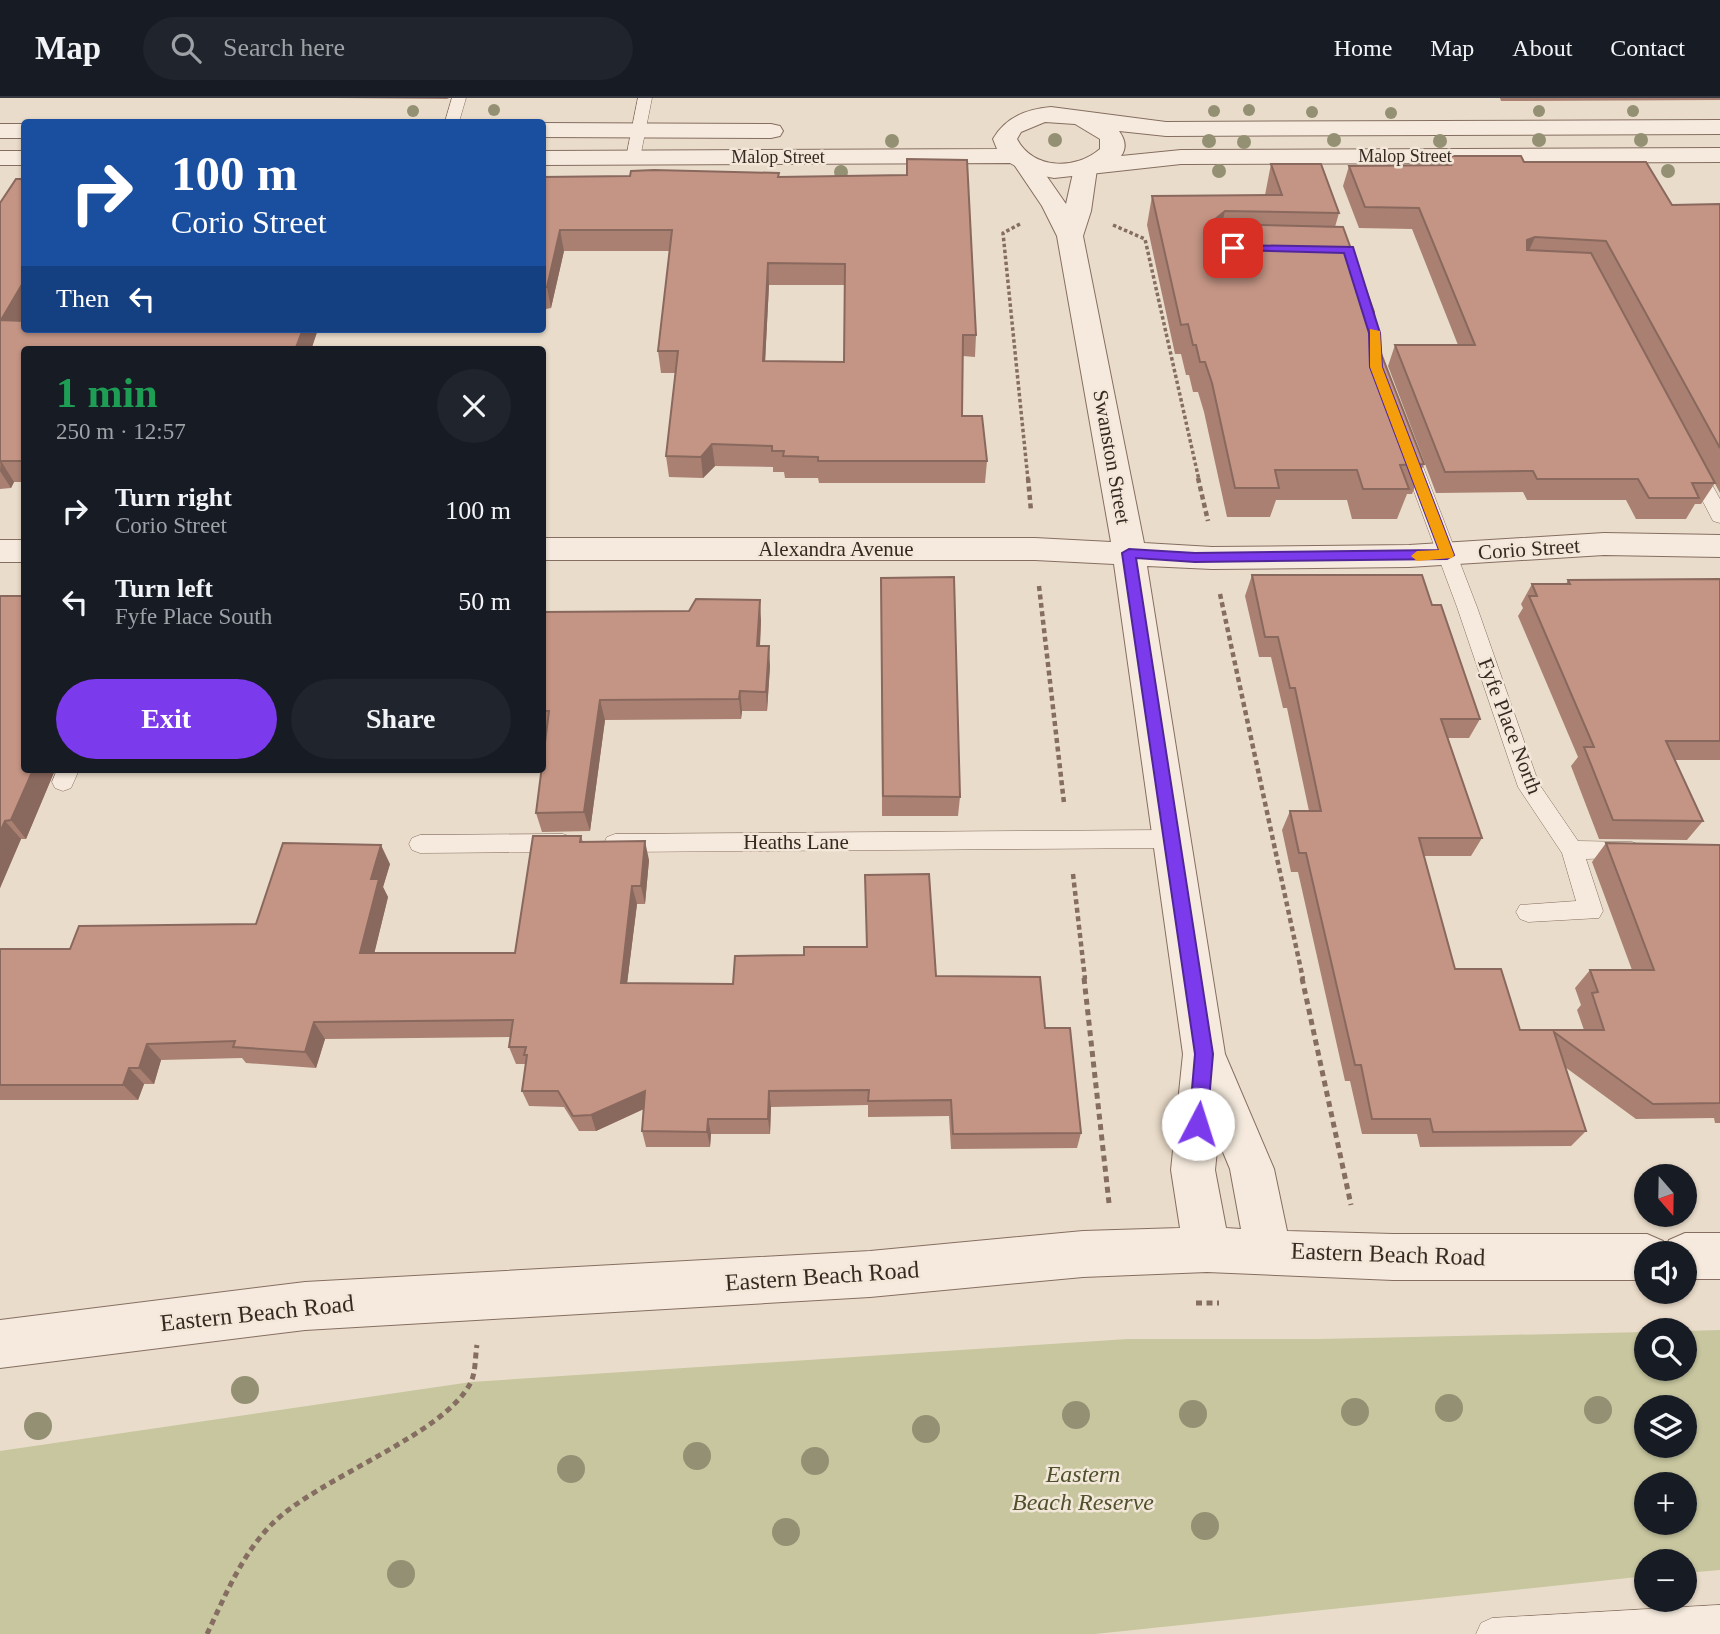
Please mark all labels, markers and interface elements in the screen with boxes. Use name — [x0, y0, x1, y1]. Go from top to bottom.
search box — [143, 17, 633, 80]
icon: search — [167, 29, 205, 67]
text: Map — [35, 30, 101, 66]
text: Search here — [223, 33, 345, 62]
text: Home — [1334, 35, 1392, 61]
text: Map — [1430, 35, 1474, 61]
text: About — [1512, 35, 1572, 61]
text: Contact — [1610, 35, 1685, 61]
text: 100 m — [171, 146, 298, 201]
street label: Malop Street — [1358, 146, 1452, 166]
icon: right — [56, 147, 147, 238]
street label: Malop Street — [731, 147, 825, 167]
text: Corio Street — [171, 204, 327, 240]
pin — [1203, 218, 1263, 278]
icon: arrive — [1214, 229, 1252, 267]
icon: left — [123, 280, 161, 318]
text: Then — [56, 284, 109, 313]
button: close — [437, 369, 511, 443]
text: 1 min — [56, 370, 158, 416]
street label: Swanston Street — [1088, 388, 1136, 526]
text: 250 m · 12:57 — [56, 419, 186, 444]
text: Turn right — [115, 483, 232, 512]
icon: right — [56, 492, 94, 530]
text: 100 m — [445, 496, 511, 525]
text: Corio Street — [115, 513, 227, 538]
street label: Corio Street — [1477, 533, 1581, 565]
street label: Alexandra Avenue — [758, 537, 914, 561]
text: Turn left — [115, 574, 213, 603]
icon: left — [56, 583, 94, 621]
text: 50 m — [458, 587, 511, 616]
text: Fyfe Place South — [115, 604, 272, 629]
street label: Fyfe Place North — [1473, 655, 1547, 798]
button: Exit — [56, 679, 277, 759]
button: Share — [291, 679, 511, 759]
street label: Heaths Lane — [743, 830, 849, 854]
position arrow — [1161, 1087, 1235, 1161]
north arrow — [1634, 1164, 1698, 1227]
map controls — [1634, 1164, 1697, 1612]
street label: Eastern Beach Road — [1290, 1238, 1486, 1270]
button: sound — [1634, 1241, 1697, 1304]
street label: Eastern Beach Road — [724, 1256, 920, 1296]
street label: Eastern Beach Road — [159, 1290, 355, 1336]
button: search — [1634, 1318, 1697, 1381]
button: layers — [1634, 1395, 1697, 1458]
park label: Eastern Beach Reserve — [1012, 1461, 1154, 1515]
button: + — [1634, 1472, 1697, 1535]
button: − — [1634, 1549, 1697, 1612]

